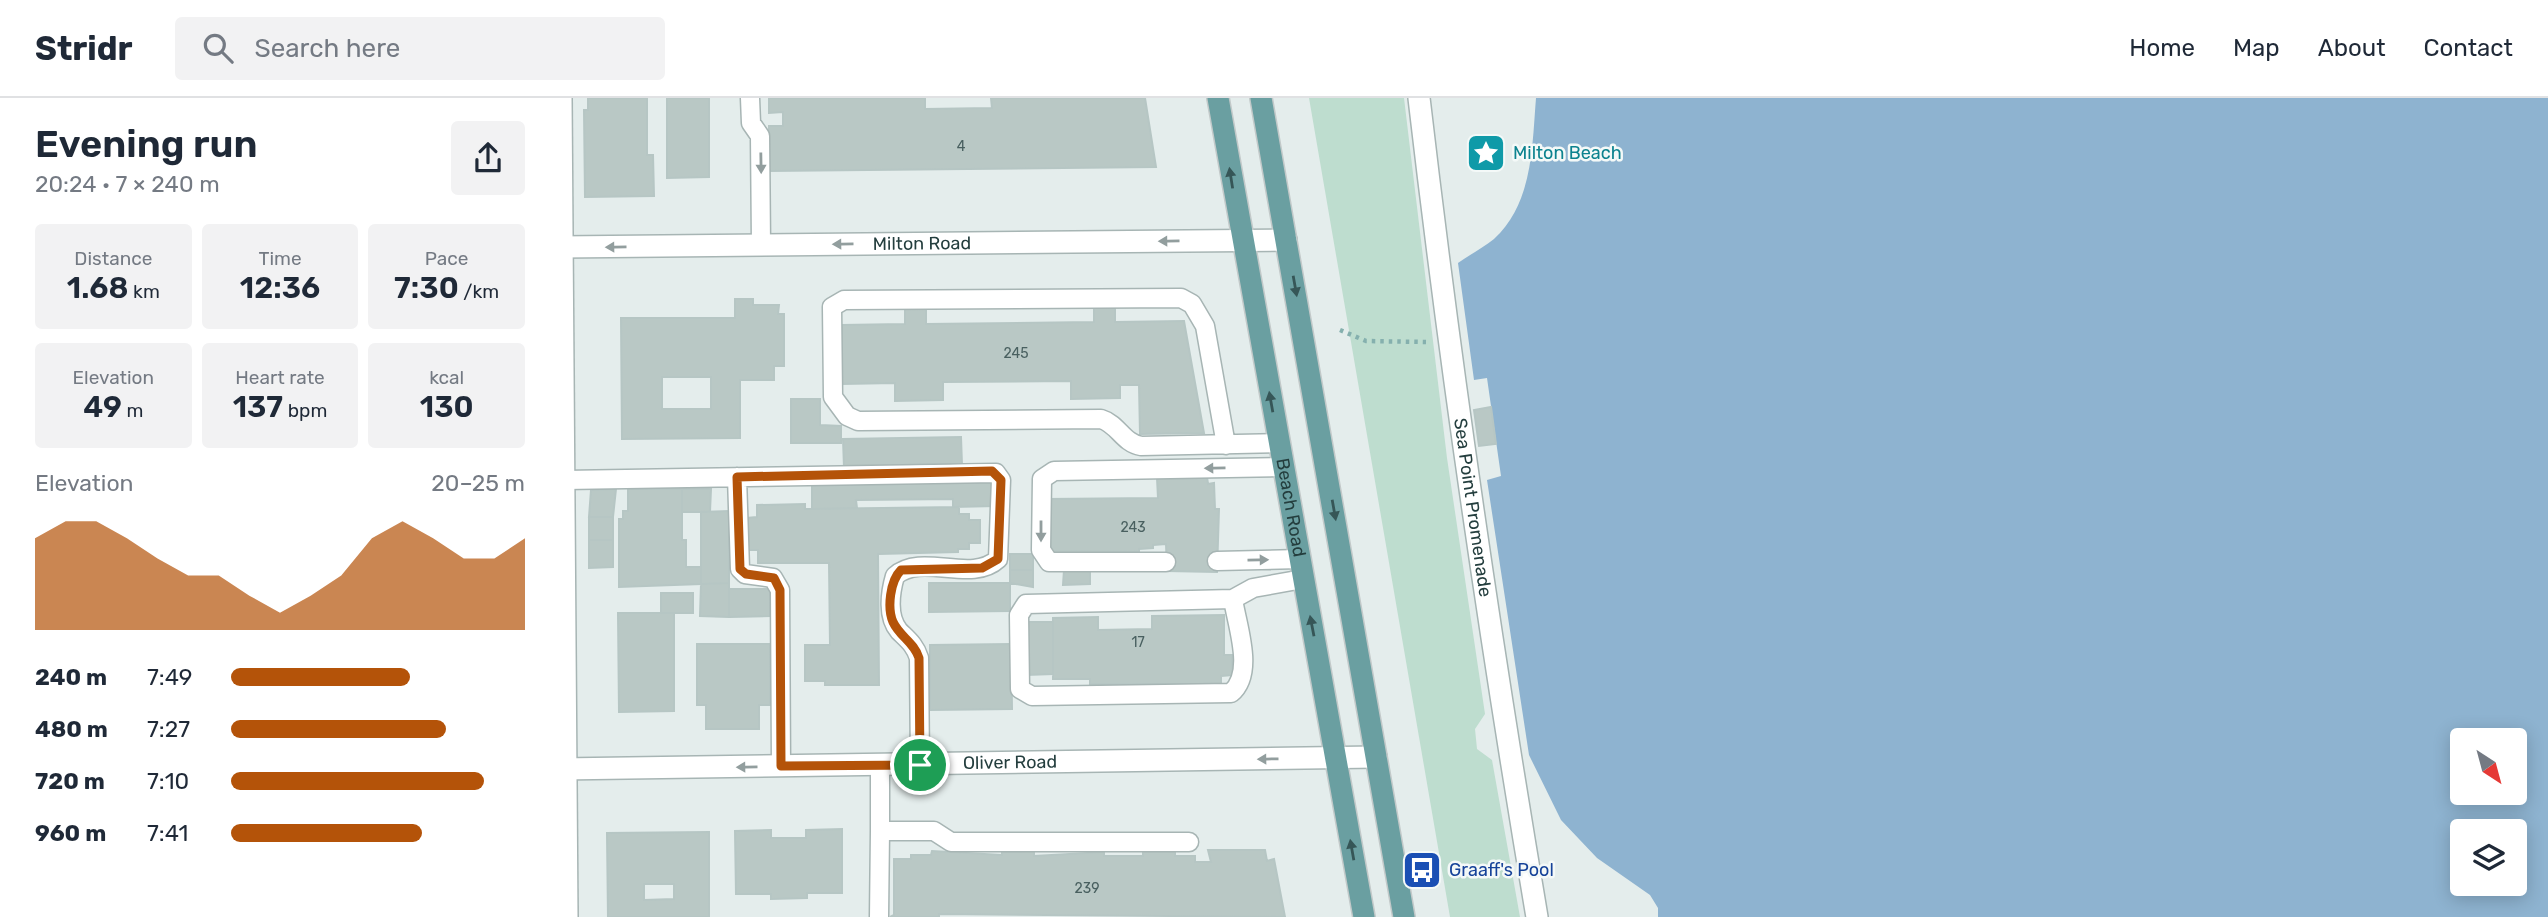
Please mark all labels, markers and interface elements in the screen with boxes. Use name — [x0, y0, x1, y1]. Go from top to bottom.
search box — [175, 17, 665, 80]
text: Stridr — [35, 29, 133, 68]
icon: search — [199, 29, 237, 67]
text: Search here — [255, 33, 400, 64]
text: Home — [2129, 34, 2195, 62]
text: Map — [2233, 34, 2280, 62]
text: About — [2318, 34, 2386, 62]
text: Contact — [2424, 34, 2513, 62]
text: Evening run — [35, 121, 258, 167]
button: share — [451, 121, 525, 195]
place icon: Milton Beach — [1465, 132, 1507, 174]
house number: 4 — [957, 138, 966, 155]
place label: Milton Beach — [1513, 142, 1622, 164]
one-way arrow — [755, 152, 767, 174]
one-way arrow — [1225, 167, 1236, 189]
text: 20:24 · 7 × 240 m — [35, 170, 220, 198]
street label: Milton Road — [873, 232, 971, 255]
one-way arrow — [1158, 235, 1180, 247]
one-way arrow — [832, 238, 854, 250]
one-way arrow — [605, 241, 627, 253]
text: Distance — [74, 247, 152, 270]
text: Time — [258, 247, 302, 270]
text: Pace — [425, 247, 468, 270]
text: 1.68 — [67, 270, 128, 306]
text: 12:36 — [240, 270, 320, 306]
text: 7:30 — [394, 270, 459, 306]
one-way arrow — [1289, 275, 1300, 297]
text: km — [128, 280, 160, 303]
text: /km — [459, 280, 499, 303]
house number: 245 — [1003, 345, 1029, 362]
text: Elevation — [73, 366, 154, 389]
text: Heart rate — [235, 366, 325, 389]
text: kcal — [429, 366, 464, 389]
text: 49 — [83, 389, 122, 425]
text: 137 — [233, 389, 283, 425]
text: 130 — [420, 389, 474, 425]
one-way arrow — [1265, 391, 1276, 413]
text: m — [122, 399, 143, 422]
text: bpm — [283, 399, 327, 422]
street label: Sea Point Promenade — [1449, 417, 1497, 598]
street label: Beach Road — [1271, 456, 1311, 559]
one-way arrow — [1204, 463, 1226, 474]
text: Elevation — [35, 469, 134, 497]
text: 20–25 m — [431, 469, 525, 497]
one-way arrow — [1329, 499, 1340, 521]
house number: 243 — [1120, 519, 1146, 536]
one-way arrow — [1035, 520, 1047, 542]
one-way arrow — [1248, 554, 1270, 565]
one-way arrow — [1306, 615, 1317, 637]
house number: 17 — [1131, 634, 1145, 651]
text: 240 m — [35, 663, 107, 691]
text: 7:49 — [147, 663, 192, 691]
text: 480 m — [35, 715, 108, 743]
text: 7:27 — [147, 715, 190, 743]
north arrow — [2450, 728, 2527, 805]
map controls — [2450, 728, 2527, 896]
pin — [890, 735, 950, 795]
icon: arrive — [901, 746, 939, 784]
street label: Oliver Road — [963, 751, 1057, 774]
one-way arrow — [1257, 753, 1279, 765]
one-way arrow — [736, 761, 758, 773]
text: 720 m — [35, 767, 105, 795]
text: 7:10 — [147, 767, 189, 795]
text: 960 m — [35, 819, 106, 847]
text: 7:41 — [147, 819, 188, 847]
button: layers — [2450, 819, 2527, 896]
one-way arrow — [1346, 839, 1357, 861]
bus stop icon: Graaff's Pool — [1401, 849, 1443, 891]
place label: Graaff's Pool — [1449, 859, 1554, 881]
house number: 239 — [1075, 880, 1099, 897]

